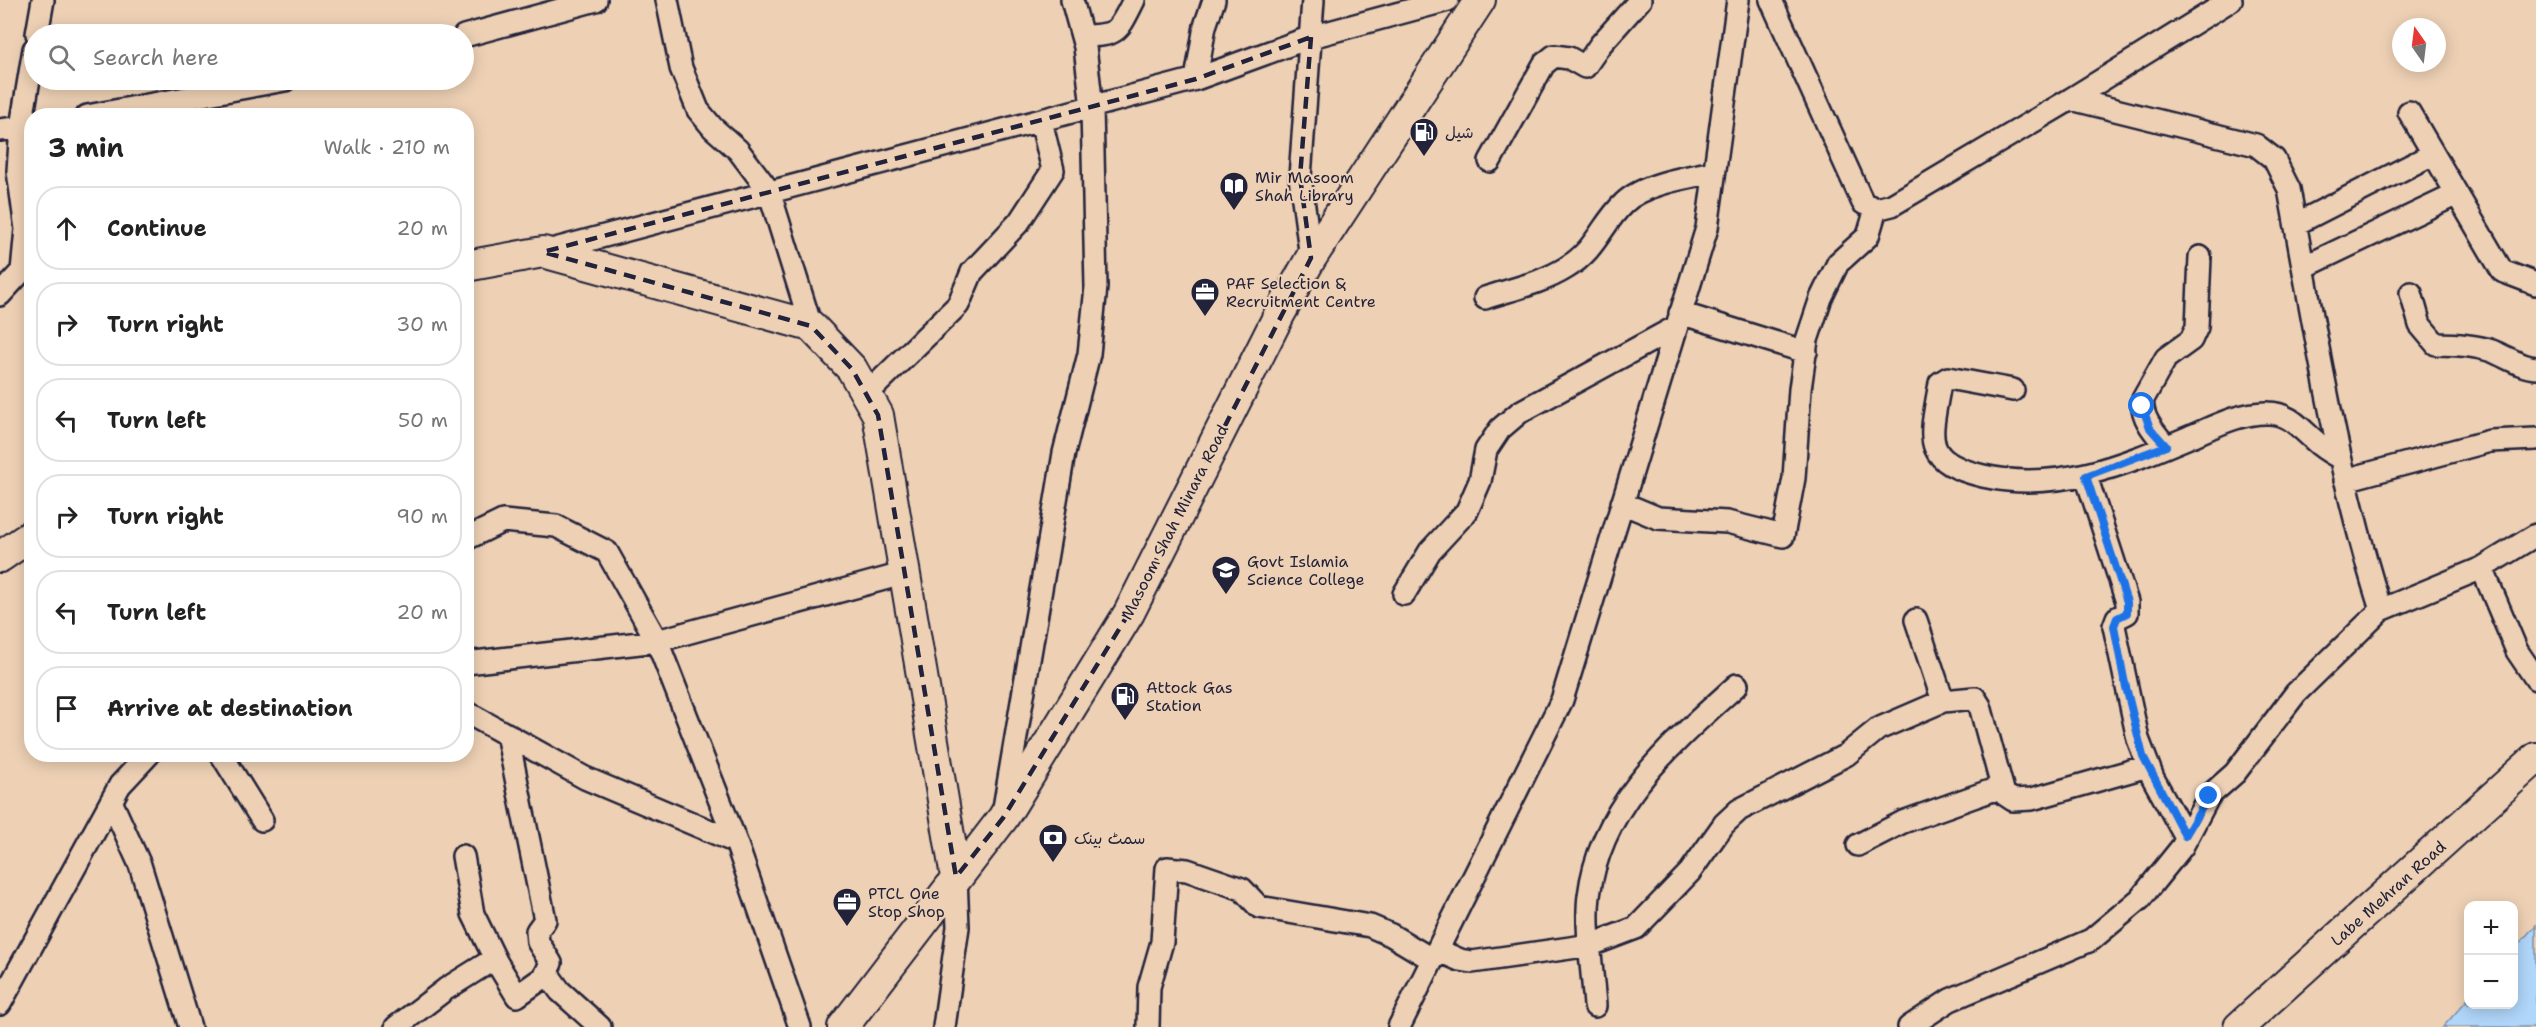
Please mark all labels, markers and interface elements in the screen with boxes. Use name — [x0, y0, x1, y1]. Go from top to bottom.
north arrow — [2392, 18, 2446, 72]
search box — [24, 24, 474, 90]
icon: search — [45, 41, 78, 74]
text: Search here — [93, 43, 219, 72]
fuel station icon: شیل — [1408, 116, 1440, 158]
place label: شیل — [1445, 122, 1474, 143]
text: 3 min — [48, 130, 124, 165]
text: Walk · 210 m — [324, 134, 450, 160]
place label: Mir Masoom Shah Library — [1255, 167, 1354, 206]
library icon: Mir Masoom Shah Library — [1218, 170, 1250, 212]
icon: ahead — [50, 212, 83, 245]
text: Continue — [107, 214, 207, 243]
text: 20 m — [397, 215, 448, 241]
place label: PAF Selection & Recruitment Centre — [1226, 273, 1376, 312]
office icon: PAF Selection & Recruitment Centre — [1189, 276, 1221, 318]
icon: right — [50, 308, 83, 341]
text: Turn right — [107, 310, 224, 339]
text: 30 m — [396, 311, 448, 337]
route start — [2128, 392, 2154, 418]
icon: left — [50, 404, 83, 437]
text: Turn left — [107, 406, 206, 435]
text: 50 m — [398, 407, 448, 433]
street label: Masoom Shah Minara Road — [1116, 421, 1233, 624]
icon: right — [50, 500, 83, 533]
text: Turn right — [107, 502, 224, 531]
text: 90 m — [396, 503, 448, 529]
place label: Govt Islamia Science College — [1247, 551, 1365, 590]
school or university icon: Govt Islamia Science College — [1210, 554, 1242, 596]
icon: left — [50, 596, 83, 629]
text: Turn left — [107, 598, 206, 627]
text: 20 m — [397, 599, 448, 625]
place label: Attock Gas Station — [1146, 677, 1233, 716]
fuel station icon: Attock Gas Station — [1109, 680, 1141, 722]
icon: arrive — [50, 692, 83, 725]
text: Arrive at destination — [107, 694, 353, 723]
route end — [2195, 782, 2221, 808]
bank icon: سمٹ بینک — [1037, 822, 1069, 864]
place label: سمٹ بینک — [1074, 828, 1145, 849]
street label: Labe Mehran Road — [2326, 836, 2450, 951]
place label: PTCL One Stop Shop — [868, 883, 945, 922]
office icon: PTCL One Stop Shop — [831, 886, 863, 928]
map controls — [2464, 901, 2518, 1009]
button: + — [2464, 901, 2518, 955]
button: − — [2464, 955, 2518, 1009]

